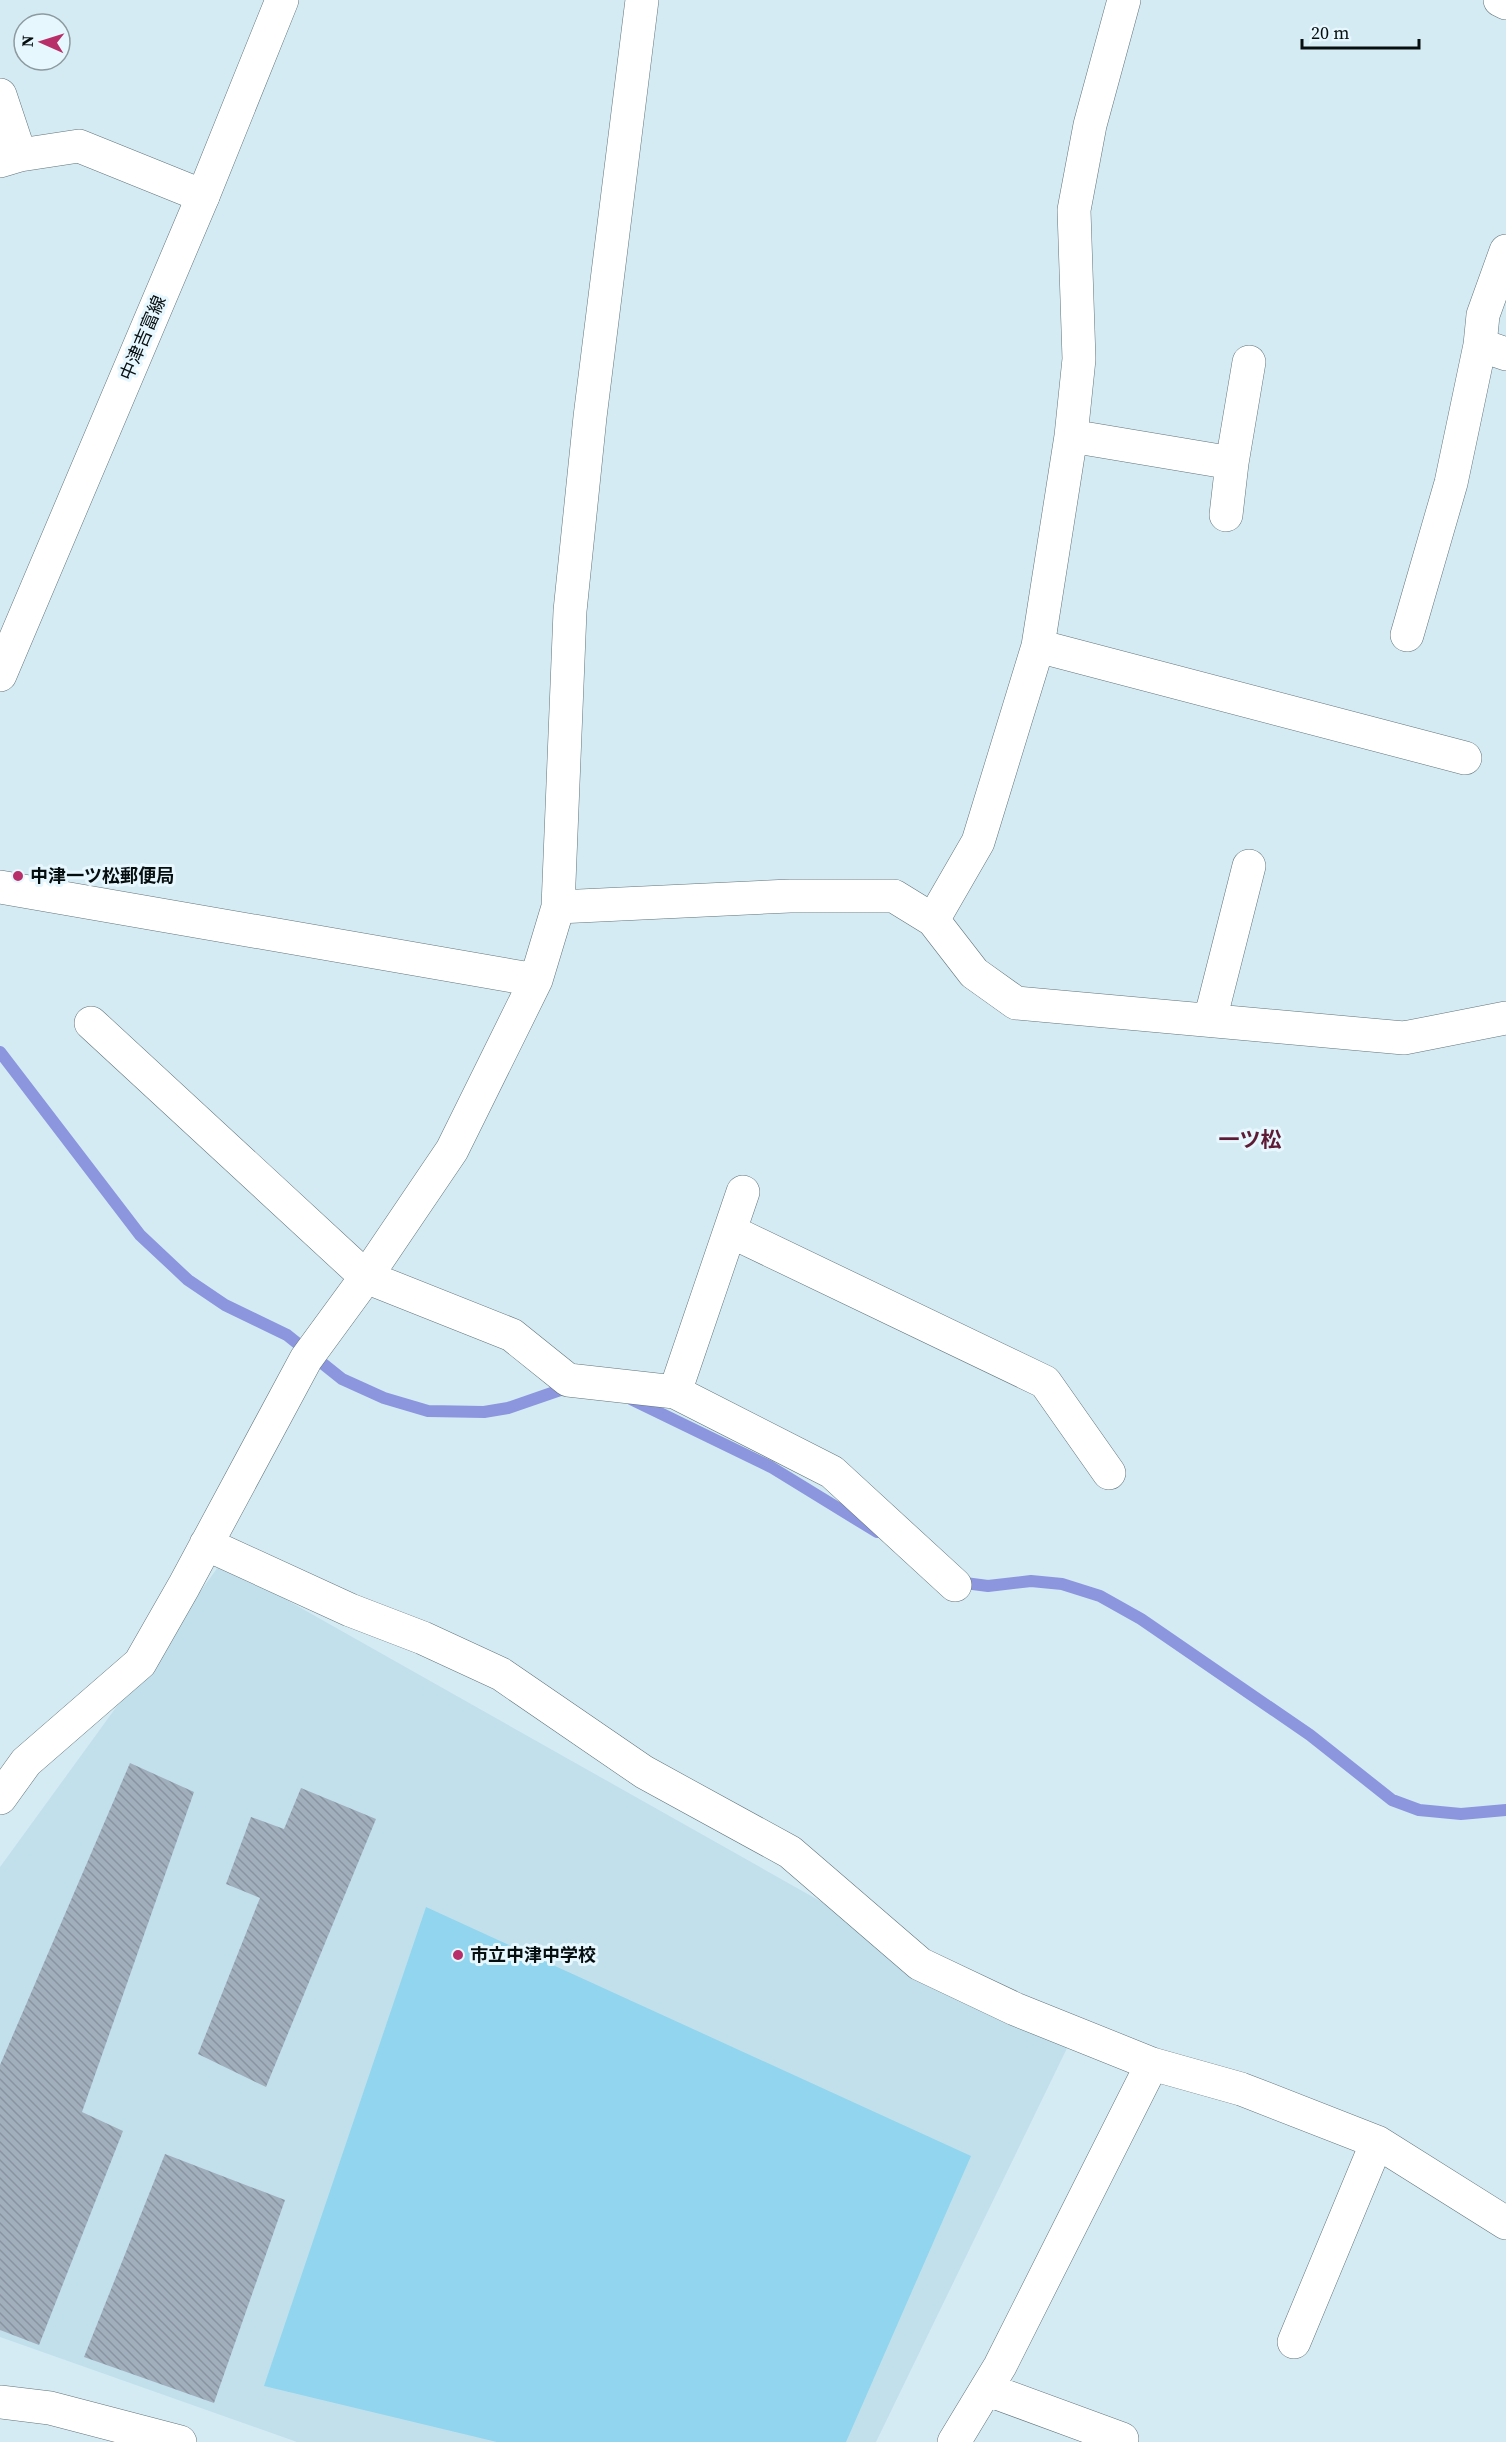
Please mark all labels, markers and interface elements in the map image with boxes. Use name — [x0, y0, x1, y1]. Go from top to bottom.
north arrow — [12, 12, 72, 72]
scale bar — [1302, 12, 1419, 50]
text: 20 m — [1311, 20, 1349, 45]
text: N — [16, 34, 38, 48]
street label: 中津吉富線 — [113, 291, 172, 384]
place label: 中津一ツ松郵便局 — [30, 863, 174, 888]
marker: 中津一ツ松郵便局 — [11, 869, 25, 883]
district label: 一ツ松 — [1219, 1125, 1282, 1154]
place label: 市立中津中学校 — [470, 1942, 596, 1967]
marker: 市立中津中学校 — [451, 1948, 465, 1962]

